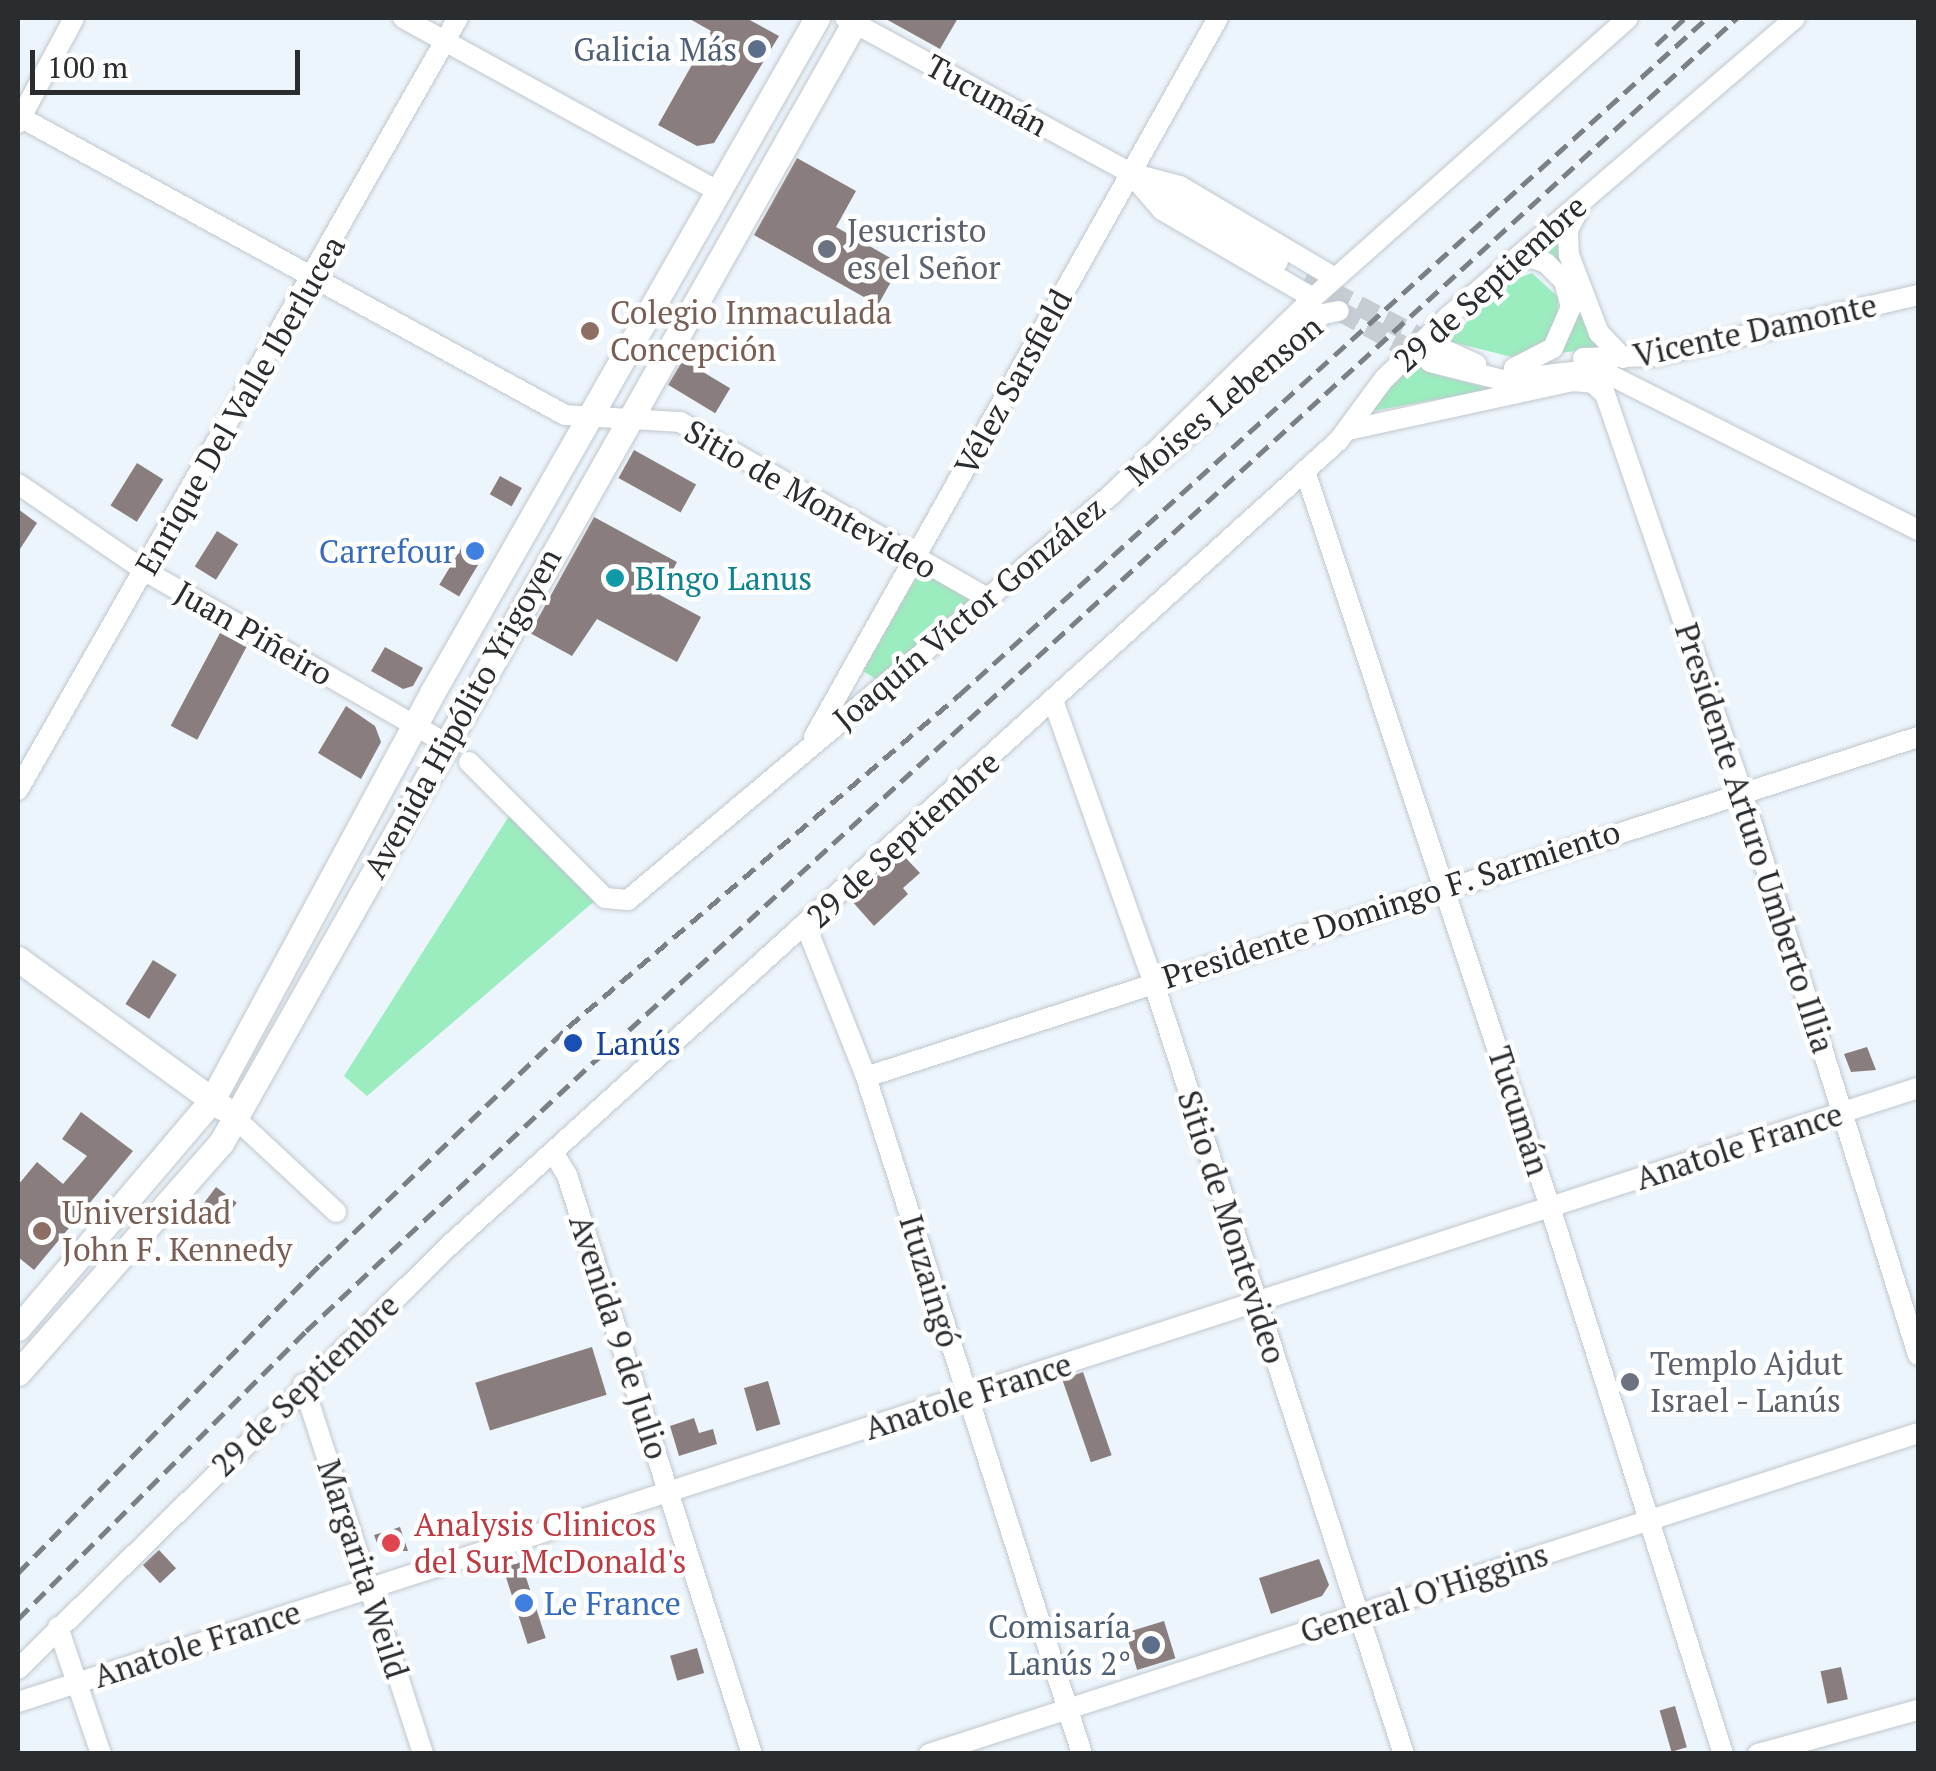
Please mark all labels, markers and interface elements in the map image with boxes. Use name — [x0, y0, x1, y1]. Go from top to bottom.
scale bar — [35, 30, 305, 92]
place label: Galicia Más — [573, 30, 737, 68]
marker: Galicia Más — [746, 38, 768, 60]
street label: Tucumán — [919, 46, 1055, 144]
text: 100 m — [47, 47, 128, 87]
street label: 29 de Septiembre — [1386, 187, 1594, 379]
place label: Jesucristo es el Señor — [847, 212, 1000, 287]
street label: Enrique Del Valle Iberlucea — [127, 228, 353, 582]
marker: Jesucristo es el Señor — [816, 238, 838, 260]
street label: Vélez Sarsfield — [946, 283, 1080, 481]
street label: Vicente Damonte — [1630, 285, 1880, 375]
place label: Colegio Inmaculada Concepción — [610, 294, 892, 369]
street label: Moises Lebenson — [1118, 307, 1330, 493]
marker: Colegio Inmaculada Concepción — [579, 320, 601, 342]
street label: Sitio de Montevideo — [678, 411, 944, 587]
street label: Joaquín Víctor González — [825, 488, 1113, 738]
place label: Carrefour — [319, 532, 455, 570]
marker: Carrefour — [464, 540, 486, 562]
street label: Avenida Hipólito Yrigoyen — [355, 541, 569, 885]
place label: BIngo Lanus — [635, 559, 812, 597]
marker: BIngo Lanus — [604, 567, 626, 589]
street label: Juan Piñeiro — [168, 572, 340, 694]
street label: Presidente Arturo Umberto Illia — [1667, 618, 1843, 1058]
street label: 29 de Septiembre — [799, 743, 1007, 935]
street label: Presidente Domingo F. Sarmiento — [1157, 812, 1625, 996]
place label: Lanús — [596, 1024, 681, 1062]
marker: Lanús — [560, 1030, 586, 1056]
street label: Tucumán — [1480, 1042, 1558, 1180]
street label: Sitio de Montevideo — [1170, 1086, 1294, 1368]
street label: Anatole France — [1631, 1094, 1847, 1198]
place label: Universidad John F. Kennedy — [62, 1194, 294, 1269]
street label: Avenida 9 de Julio — [561, 1210, 677, 1464]
street label: Ituzaingó — [892, 1210, 968, 1352]
marker: Universidad John F. Kennedy — [31, 1220, 53, 1242]
street label: 29 de Septiembre — [203, 1286, 407, 1484]
street label: Anatole France — [860, 1344, 1076, 1448]
place label: Templo Ajdut Israel - Lanús — [1650, 1345, 1844, 1420]
marker: Templo Ajdut Israel - Lanús — [1619, 1371, 1641, 1393]
street label: Margarita Weild — [310, 1455, 416, 1683]
place label: Analysis Clinicos del Sur McDonald's — [414, 1506, 686, 1581]
marker: Analysis Clinicos del Sur McDonald's — [378, 1530, 404, 1556]
street label: General O'Higgins — [1295, 1535, 1553, 1651]
place label: Le France — [544, 1584, 681, 1622]
street label: Anatole France — [89, 1592, 305, 1696]
marker: Le France — [513, 1592, 535, 1614]
place label: Comisaría Lanús 2° — [988, 1608, 1131, 1683]
marker: Comisaría Lanús 2° — [1140, 1634, 1162, 1656]

